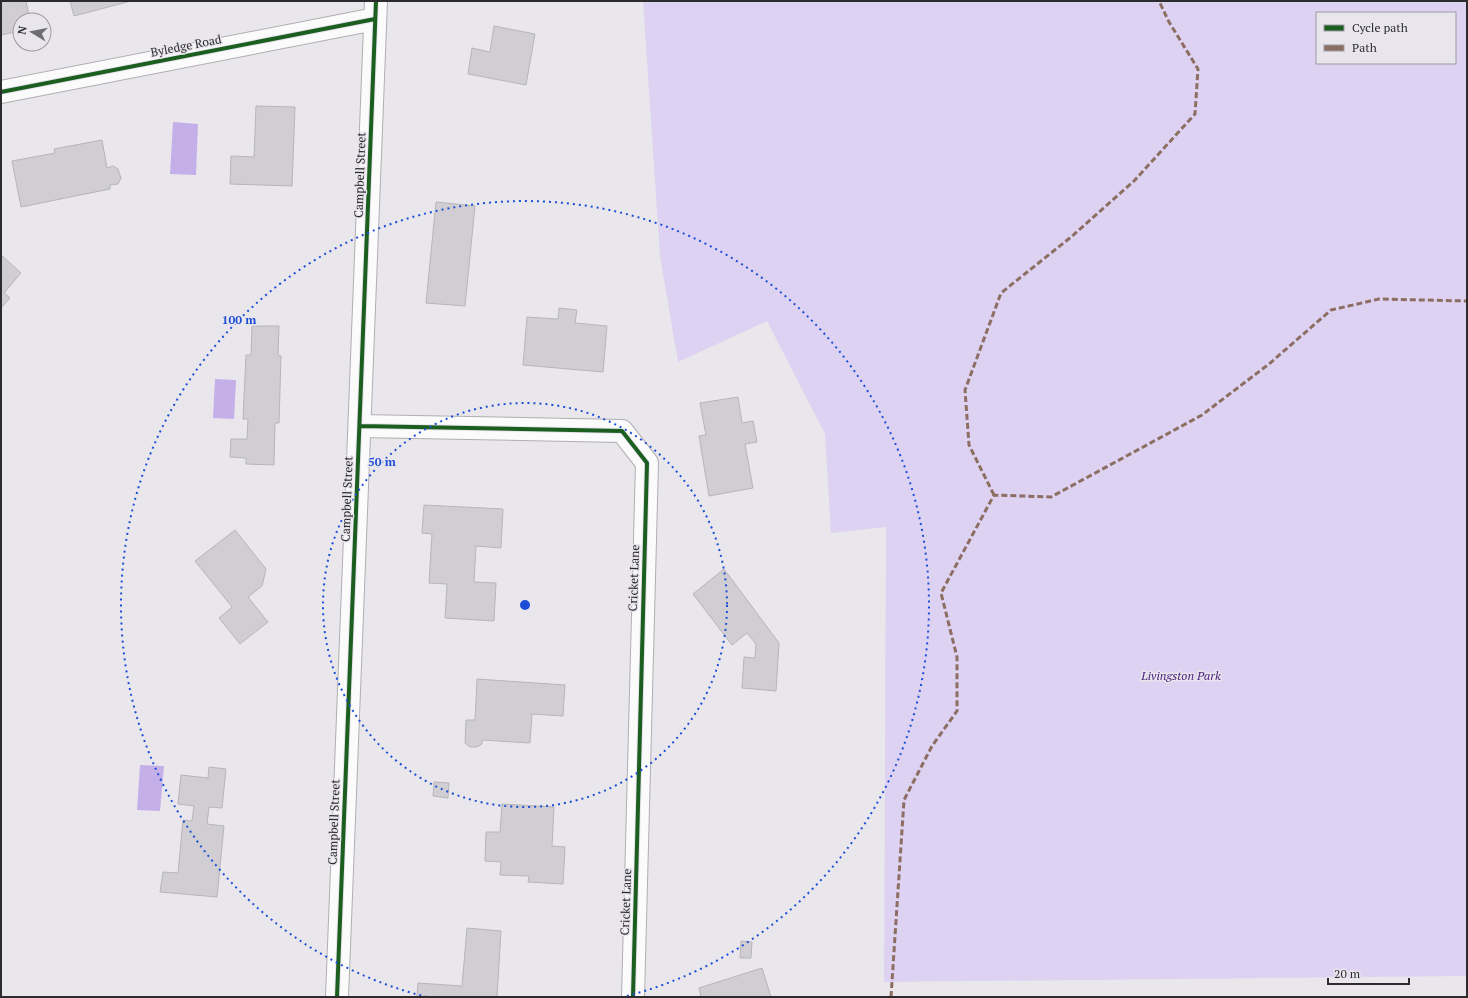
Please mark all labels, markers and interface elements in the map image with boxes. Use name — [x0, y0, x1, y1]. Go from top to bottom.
north arrow — [12, 12, 52, 52]
legend — [1316, 12, 1456, 64]
text: Cycle path — [1352, 20, 1408, 35]
text: N — [15, 24, 30, 36]
street label: Byledge Road — [149, 31, 223, 60]
text: Path — [1352, 40, 1377, 55]
street label: Campbell Street — [351, 131, 369, 218]
text: 100 m — [222, 312, 256, 327]
text: 50 m — [368, 454, 396, 469]
street label: Campbell Street — [338, 455, 356, 542]
street label: Cricket Lane — [625, 544, 642, 612]
centre of rings — [518, 598, 532, 612]
park label: Livingston Park — [1140, 668, 1221, 683]
street label: Campbell Street — [325, 778, 343, 865]
street label: Cricket Lane — [617, 868, 634, 936]
scale bar — [1328, 960, 1409, 986]
text: 20 m — [1334, 966, 1361, 981]

